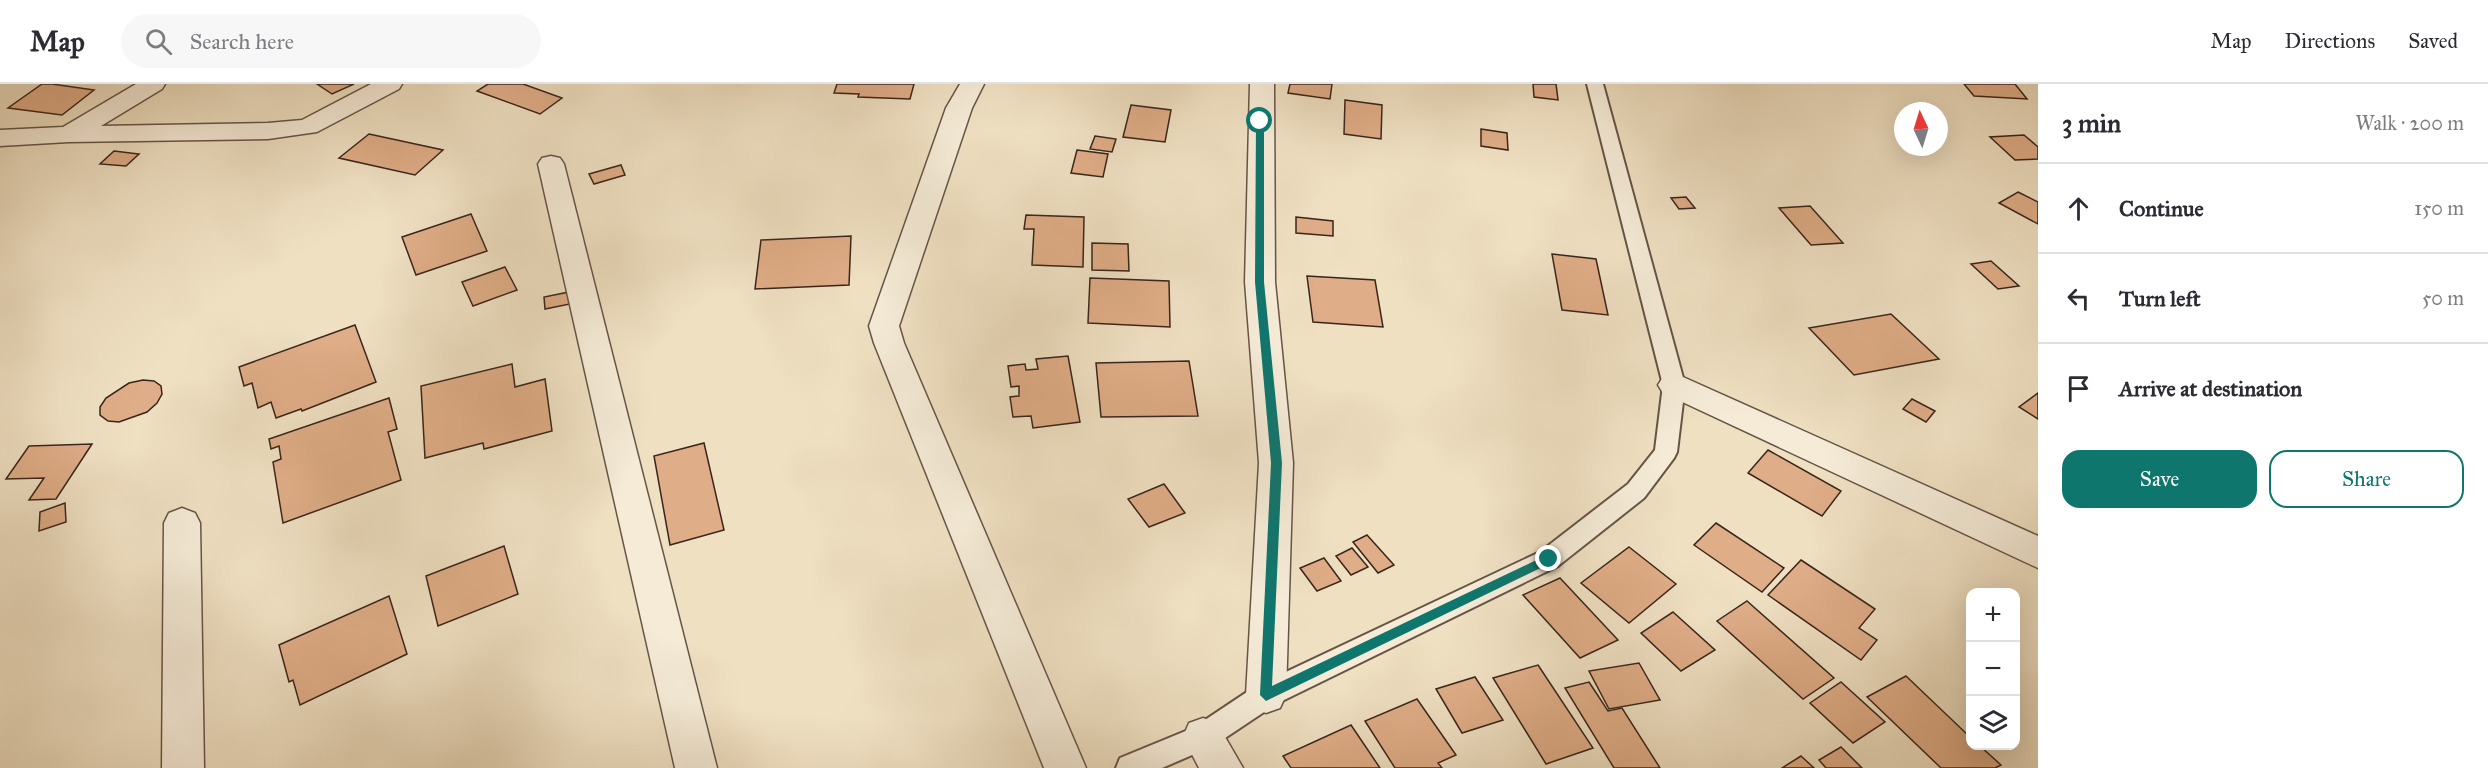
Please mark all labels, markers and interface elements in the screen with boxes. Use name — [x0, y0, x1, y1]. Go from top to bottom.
search box — [121, 14, 541, 68]
text: Map — [30, 24, 85, 59]
icon: search — [142, 25, 175, 58]
text: Search here — [190, 28, 294, 55]
text: Map — [2211, 28, 2252, 54]
text: Directions — [2285, 28, 2375, 54]
text: Saved — [2408, 28, 2458, 54]
north arrow — [1894, 102, 1948, 156]
route start — [1246, 107, 1272, 133]
text: 3 min — [2062, 107, 2121, 139]
text: Walk · 200 m — [2356, 111, 2464, 135]
icon: ahead — [2062, 192, 2095, 225]
text: Continue — [2119, 195, 2204, 222]
text: 150 m — [2414, 196, 2464, 220]
icon: left — [2062, 282, 2095, 315]
text: Turn left — [2119, 285, 2201, 312]
text: 50 m — [2422, 286, 2464, 310]
icon: arrive — [2062, 372, 2095, 405]
text: Arrive at destination — [2119, 375, 2302, 402]
button: Save — [2062, 450, 2257, 508]
button: Share — [2269, 450, 2464, 508]
route end — [1535, 545, 1561, 571]
map controls — [1966, 588, 2020, 750]
button: + — [1966, 588, 2020, 642]
button: − — [1966, 642, 2020, 696]
button: layers — [1966, 696, 2020, 750]

